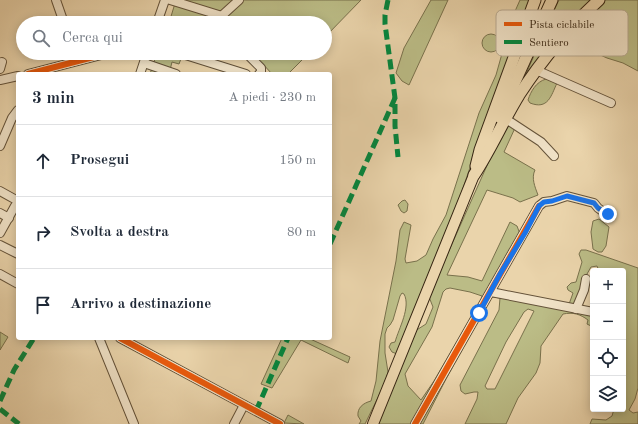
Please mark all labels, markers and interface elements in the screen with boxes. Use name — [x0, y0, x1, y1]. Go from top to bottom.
legend — [496, 10, 628, 56]
search box — [16, 16, 332, 60]
text: Pista ciclabile — [529, 20, 594, 31]
icon: search — [30, 27, 52, 49]
text: Cerca qui — [62, 31, 123, 46]
text: Sentiero — [529, 38, 569, 49]
text: 3 min — [32, 90, 75, 107]
text: A piedi · 230 m — [228, 91, 316, 104]
icon: ahead — [32, 150, 54, 172]
text: Prosegui — [70, 153, 129, 168]
text: 150 m — [279, 154, 316, 167]
route end — [599, 205, 617, 223]
icon: right — [32, 222, 54, 244]
text: Svolta a destra — [70, 225, 169, 240]
text: 80 m — [287, 226, 316, 239]
map controls — [590, 268, 626, 412]
button: + — [590, 268, 626, 304]
icon: arrive — [32, 294, 54, 316]
text: Arrivo a destinazione — [70, 297, 211, 312]
route start — [470, 304, 488, 322]
button: − — [590, 304, 626, 340]
button: locate — [590, 340, 626, 376]
button: layers — [590, 376, 626, 412]

